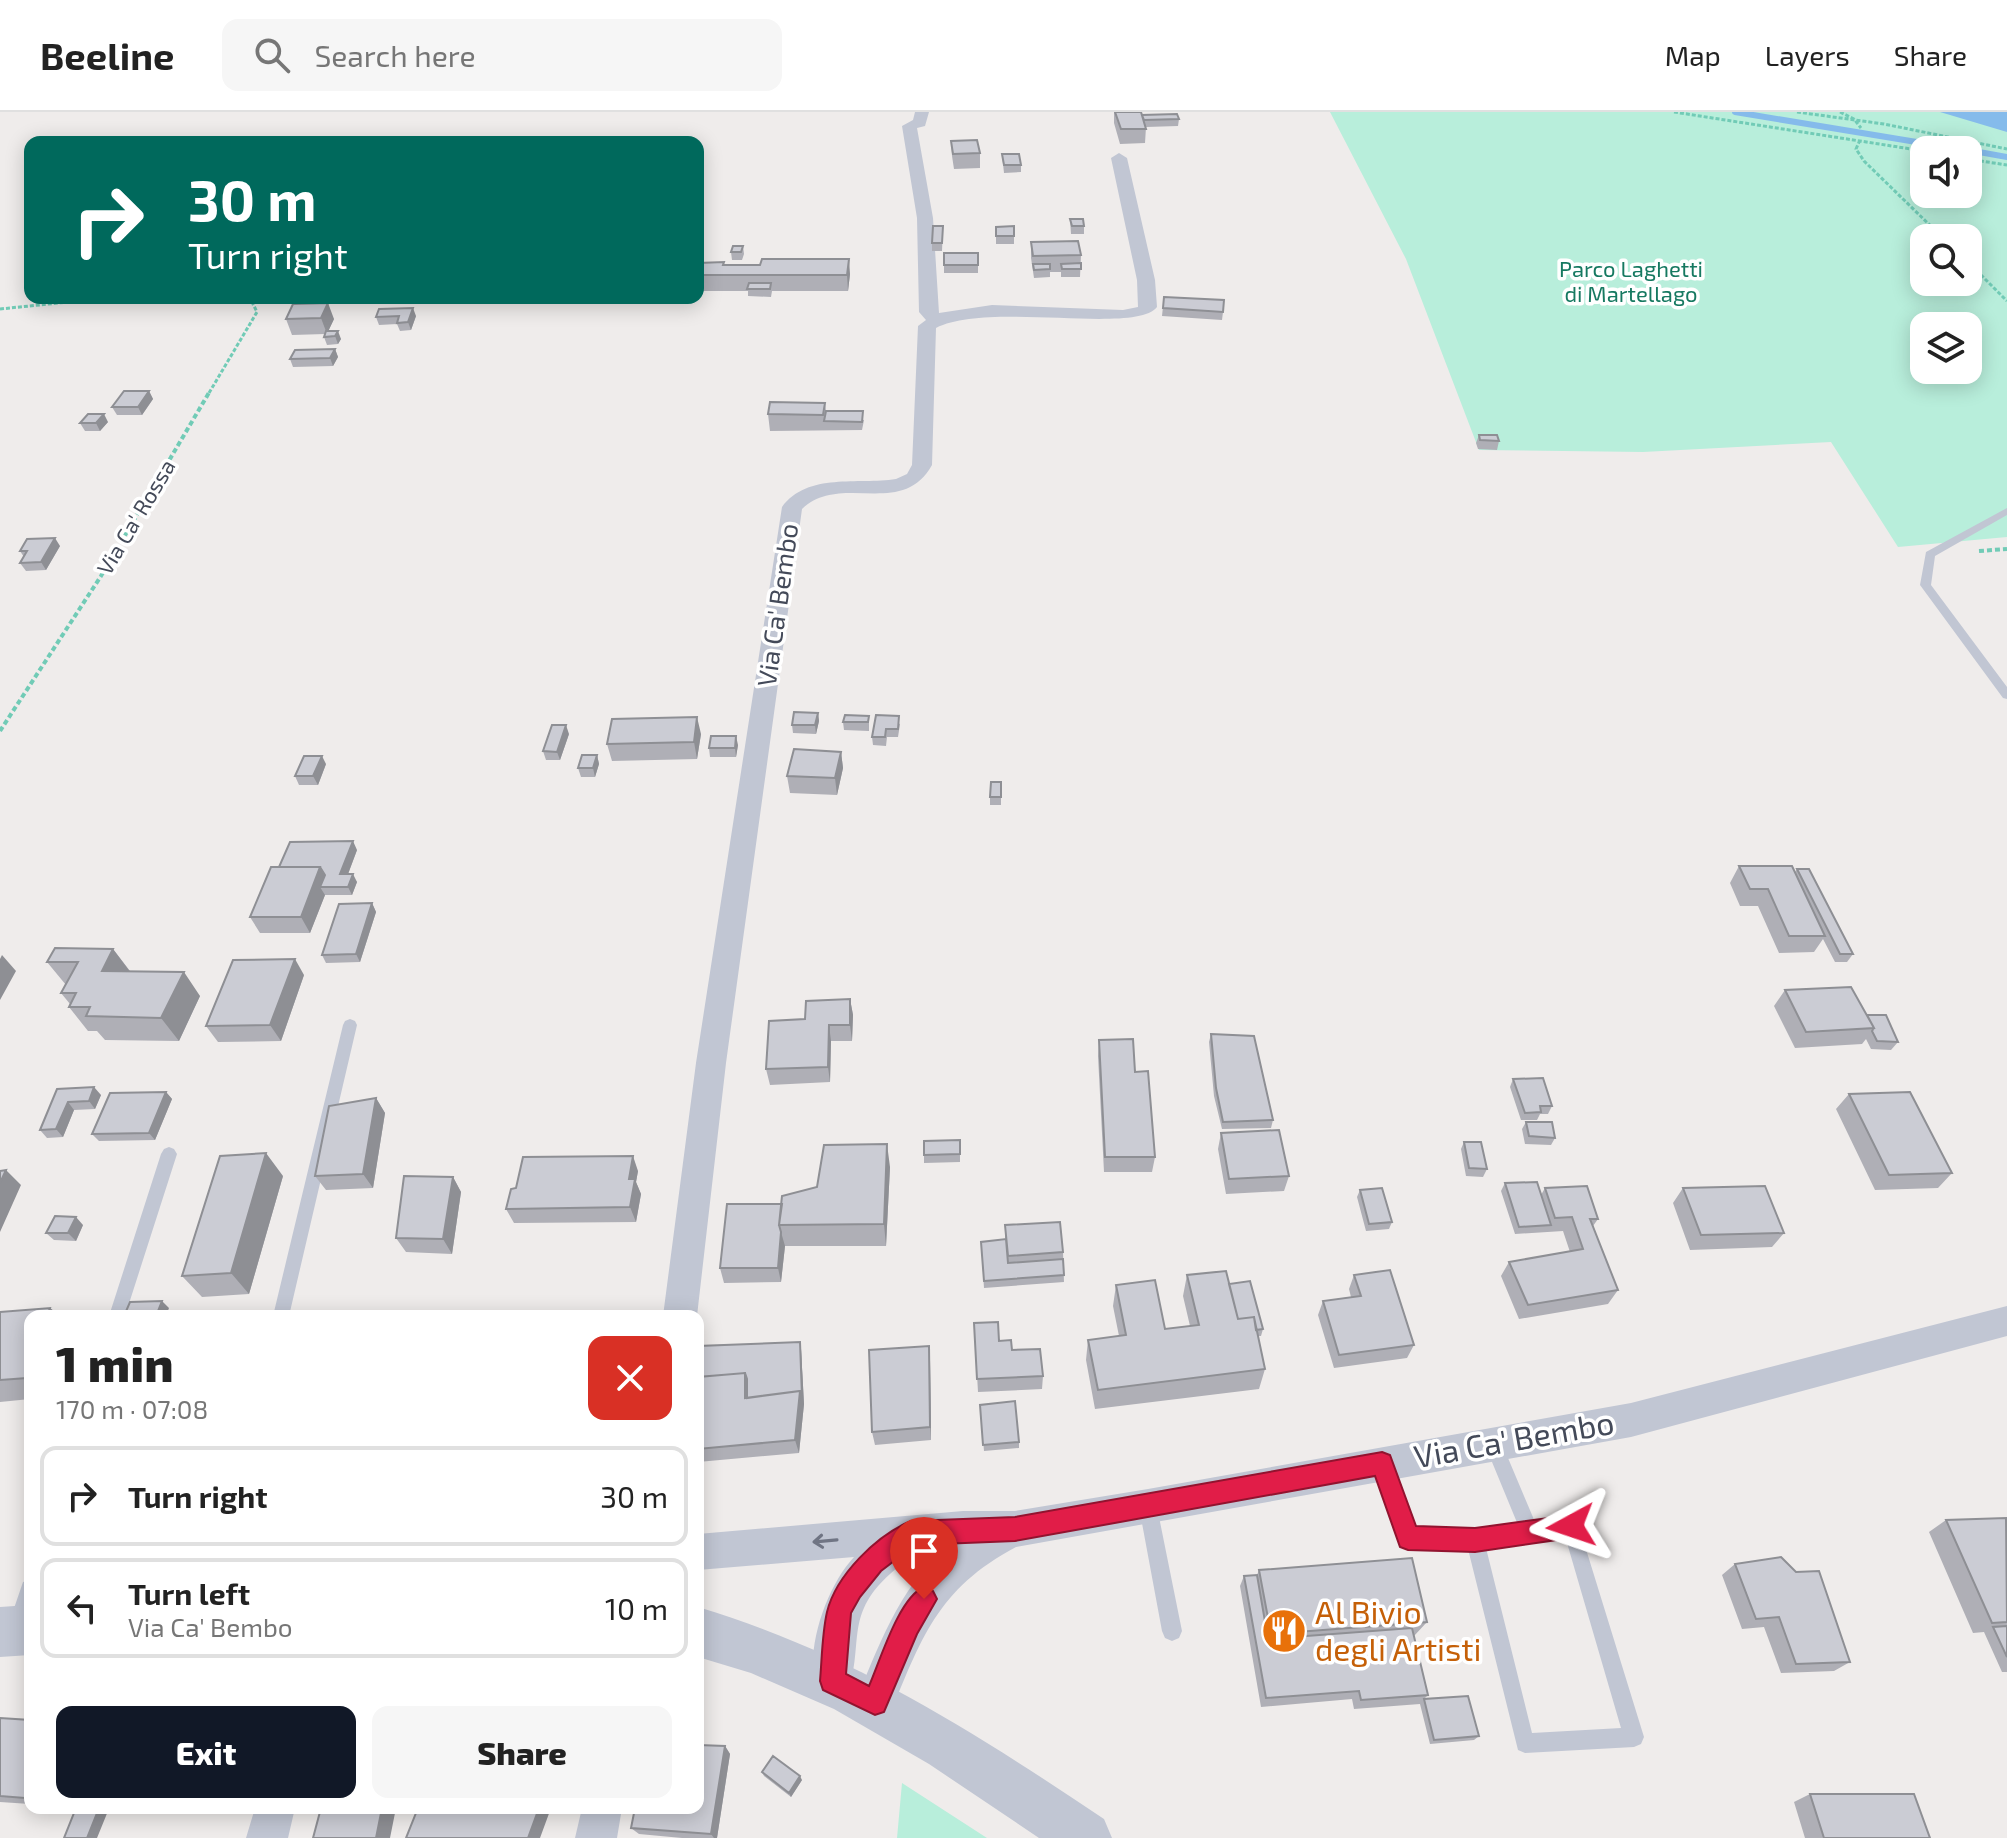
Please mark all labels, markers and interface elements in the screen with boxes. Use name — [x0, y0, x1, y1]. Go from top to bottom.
search box — [222, 19, 782, 91]
text: Beeline — [40, 32, 174, 78]
icon: search — [250, 33, 294, 77]
text: Search here — [314, 37, 476, 73]
text: Map — [1665, 38, 1721, 72]
text: Layers — [1765, 38, 1850, 72]
text: Share — [1894, 38, 1967, 72]
map controls — [1910, 136, 1982, 384]
button: sound — [1910, 136, 1982, 208]
text: 30 m — [188, 165, 317, 232]
icon: right — [56, 168, 160, 272]
button: search — [1910, 224, 1982, 296]
text: Turn right — [188, 233, 348, 276]
park label: Parco Laghetti di Martellago — [1559, 255, 1703, 306]
button: layers — [1910, 312, 1982, 384]
street label: Via Ca' Rossa — [91, 454, 180, 579]
street label: Via Ca' Bembo — [750, 521, 803, 688]
text: 1 min — [56, 1334, 174, 1392]
button: close — [588, 1336, 672, 1420]
text: 170 m · 07:08 — [56, 1393, 208, 1424]
street label: Via Ca' Bembo — [1411, 1402, 1617, 1474]
icon: right — [60, 1474, 104, 1518]
text: Turn right — [128, 1478, 268, 1514]
text: 30 m — [600, 1478, 668, 1514]
position arrow — [1529, 1484, 1613, 1568]
pin — [890, 1517, 958, 1599]
icon: arrive — [902, 1529, 946, 1573]
one-way arrow — [812, 1533, 839, 1548]
text: Turn left — [128, 1575, 250, 1611]
icon: left — [60, 1586, 104, 1630]
text: 10 m — [605, 1590, 668, 1626]
place label: Al Bivio degli Artisti — [1315, 1592, 1481, 1667]
restaurant icon: Al Bivio degli Artisti — [1260, 1607, 1308, 1655]
text: Via Ca' Bembo — [128, 1611, 293, 1642]
button: Exit — [56, 1706, 356, 1798]
button: Share — [372, 1706, 672, 1798]

